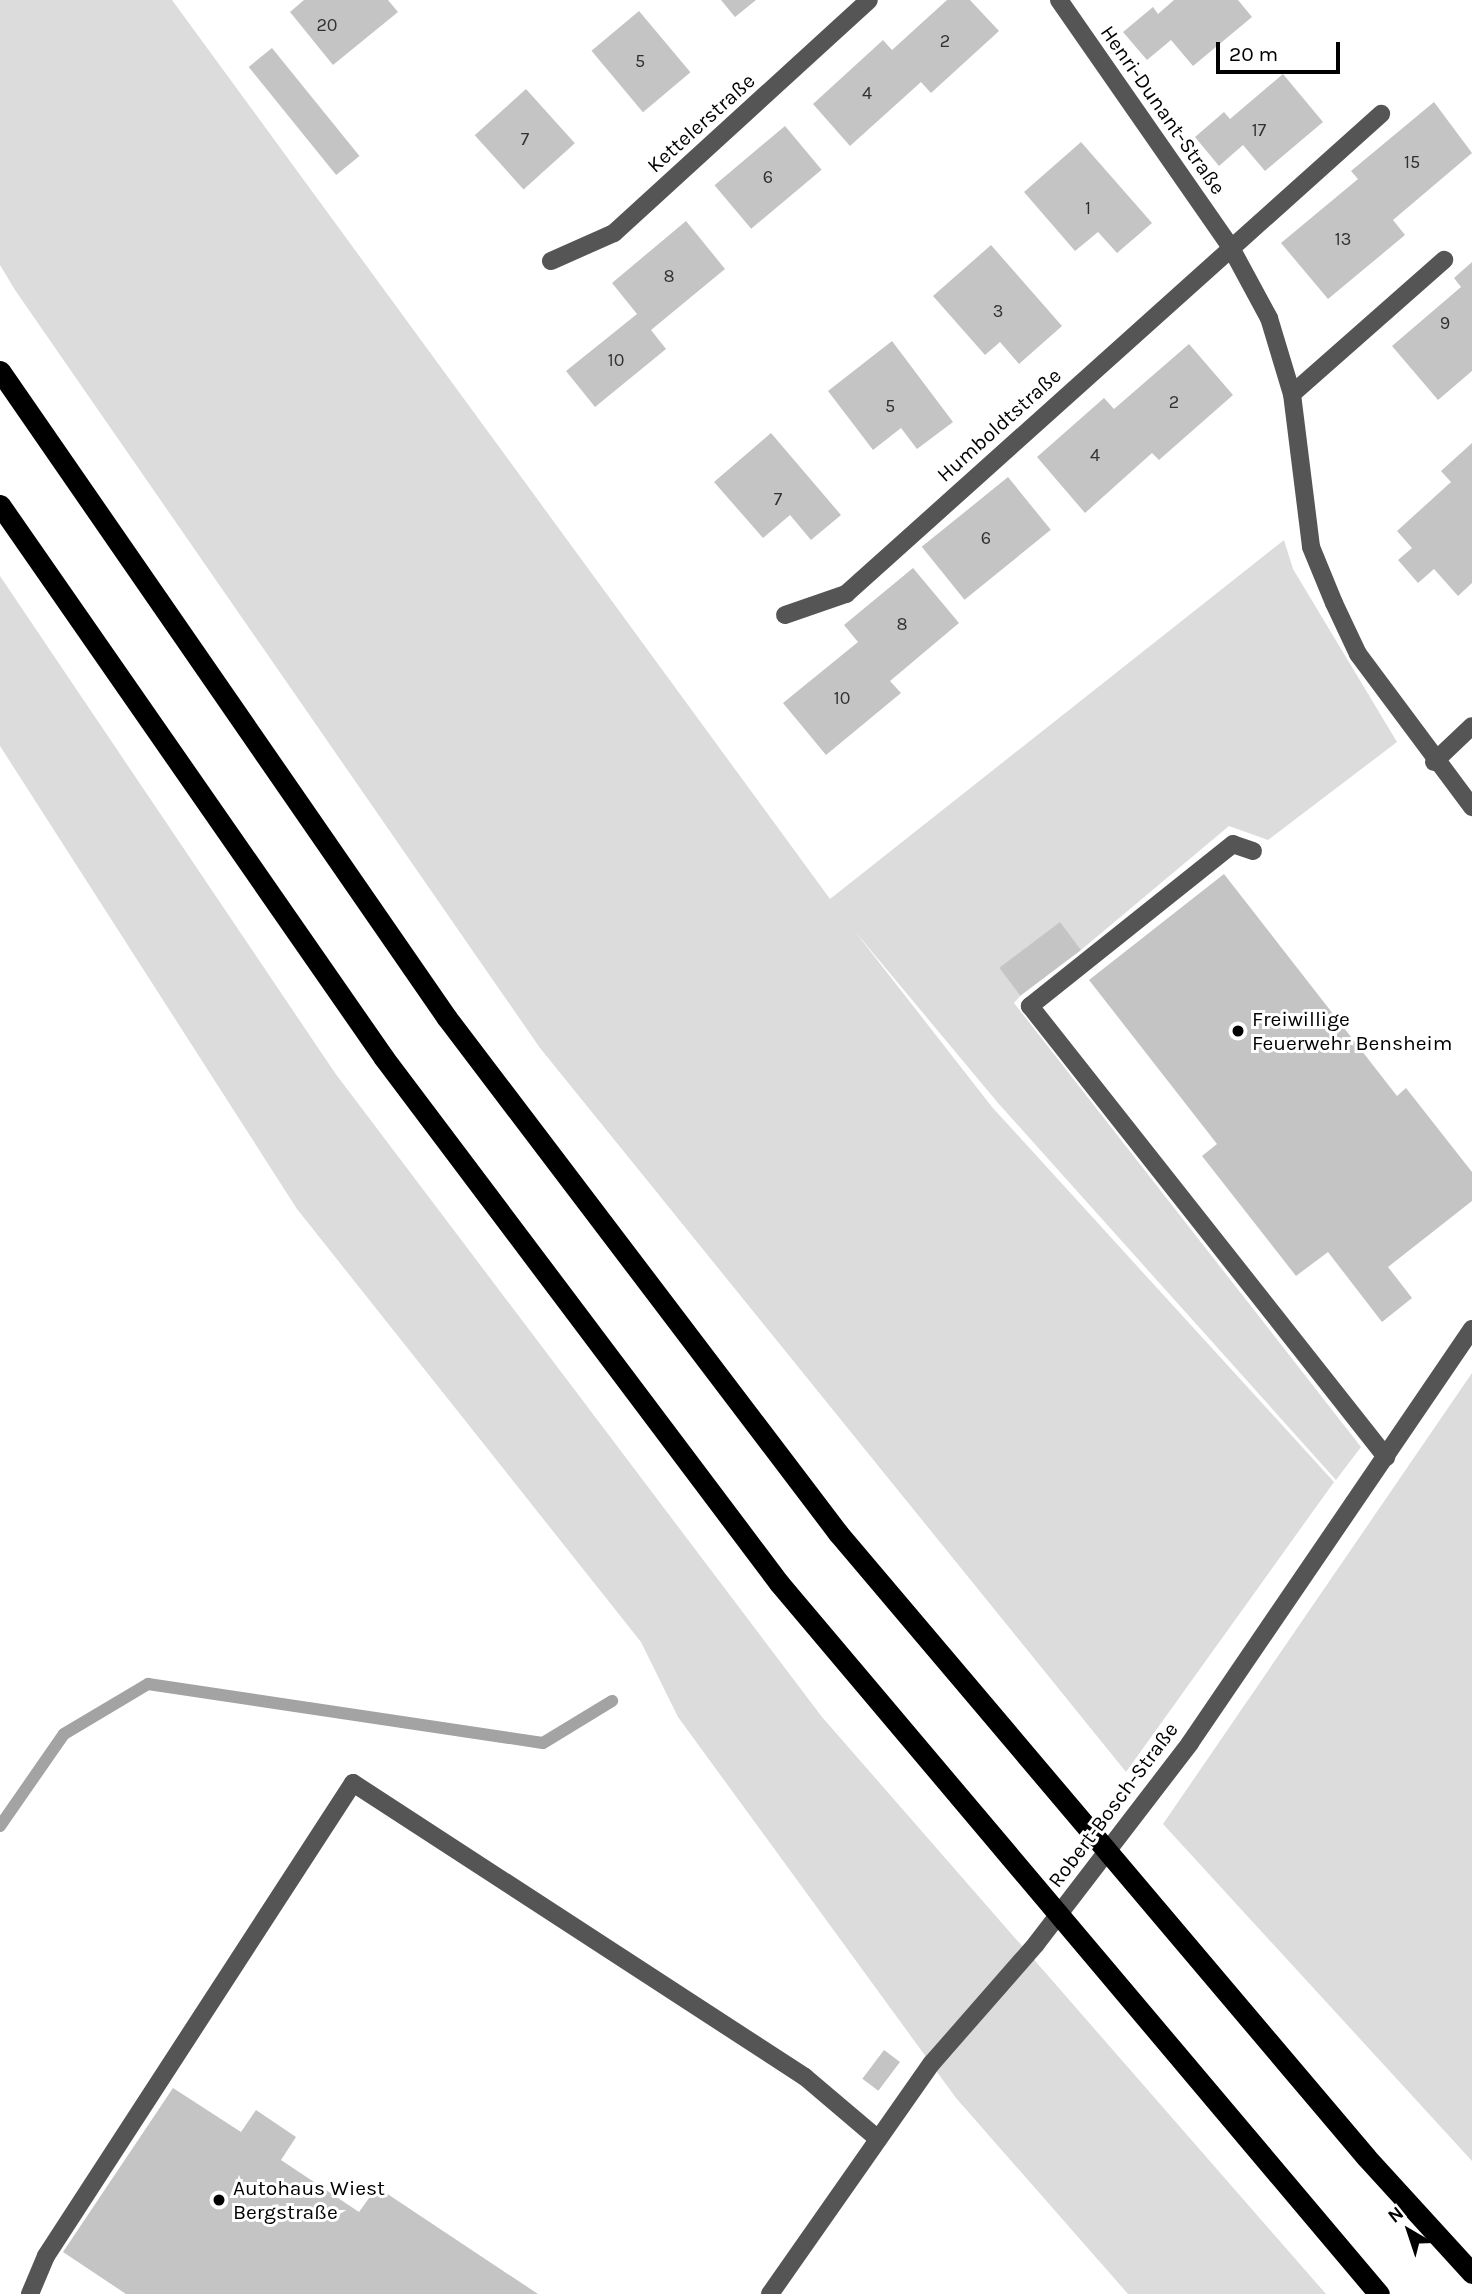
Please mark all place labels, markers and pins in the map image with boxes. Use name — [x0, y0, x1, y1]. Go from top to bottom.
place label: Freiwillige Feuerwehr Bensheim — [1252, 1006, 1452, 1056]
marker: Freiwillige Feuerwehr Bensheim — [1230, 1023, 1246, 1039]
place label: Autohaus Wiest Bergstraße — [233, 2175, 385, 2225]
marker: Autohaus Wiest Bergstraße — [211, 2192, 227, 2208]

